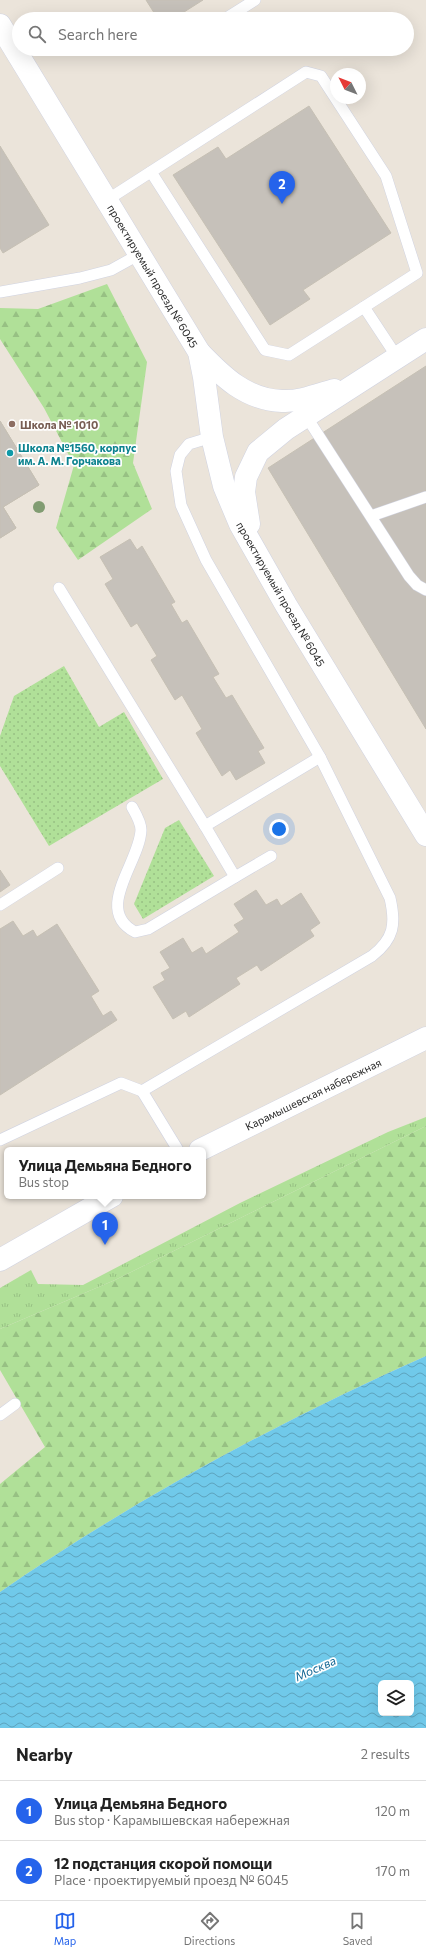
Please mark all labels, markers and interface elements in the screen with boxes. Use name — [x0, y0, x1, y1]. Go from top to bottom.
search box — [12, 12, 414, 56]
icon: search — [26, 23, 48, 45]
text: Search here — [58, 25, 137, 43]
north arrow — [330, 68, 366, 104]
pin: 2 — [269, 171, 295, 204]
street label: проектируемый проезд № 6045 — [105, 202, 201, 350]
place label: Школа № 1010 — [20, 418, 98, 431]
marker: Школа № 1010 — [7, 419, 17, 429]
place label: Школа №1560, корпус им. А. М. Горчакова — [18, 441, 136, 467]
marker: Школа №1560, корпус им. А. М. Горчакова — [5, 448, 15, 458]
street label: проектируемый проезд № 6045 — [234, 519, 328, 669]
your location — [269, 819, 289, 839]
street label: Карамышевская набережная — [243, 1055, 383, 1133]
popup — [4, 1147, 206, 1199]
text: Улица Демьяна Бедного — [18, 1156, 192, 1174]
text: Bus stop — [18, 1174, 69, 1190]
pin: 1 — [92, 1212, 118, 1245]
water label: Москва — [292, 1653, 338, 1683]
map controls — [378, 1680, 414, 1716]
button: layers — [378, 1680, 414, 1716]
text: Nearby — [16, 1744, 73, 1765]
text: 2 results — [361, 1746, 410, 1762]
text: Улица Демьяна Бедного — [54, 1794, 227, 1812]
text: 1 — [26, 1803, 32, 1819]
text: 120 m — [375, 1803, 410, 1819]
text: Bus stop · Карамышевская набережная — [54, 1812, 290, 1828]
text: 12 подстанция скорой помощи — [54, 1854, 272, 1872]
text: 2 — [25, 1863, 33, 1879]
text: 170 m — [375, 1863, 410, 1879]
text: Place · проектируемый проезд № 6045 — [54, 1872, 289, 1888]
tab: Map — [54, 1910, 76, 1947]
tab: Directions — [184, 1910, 235, 1947]
tab: Saved — [343, 1910, 372, 1947]

